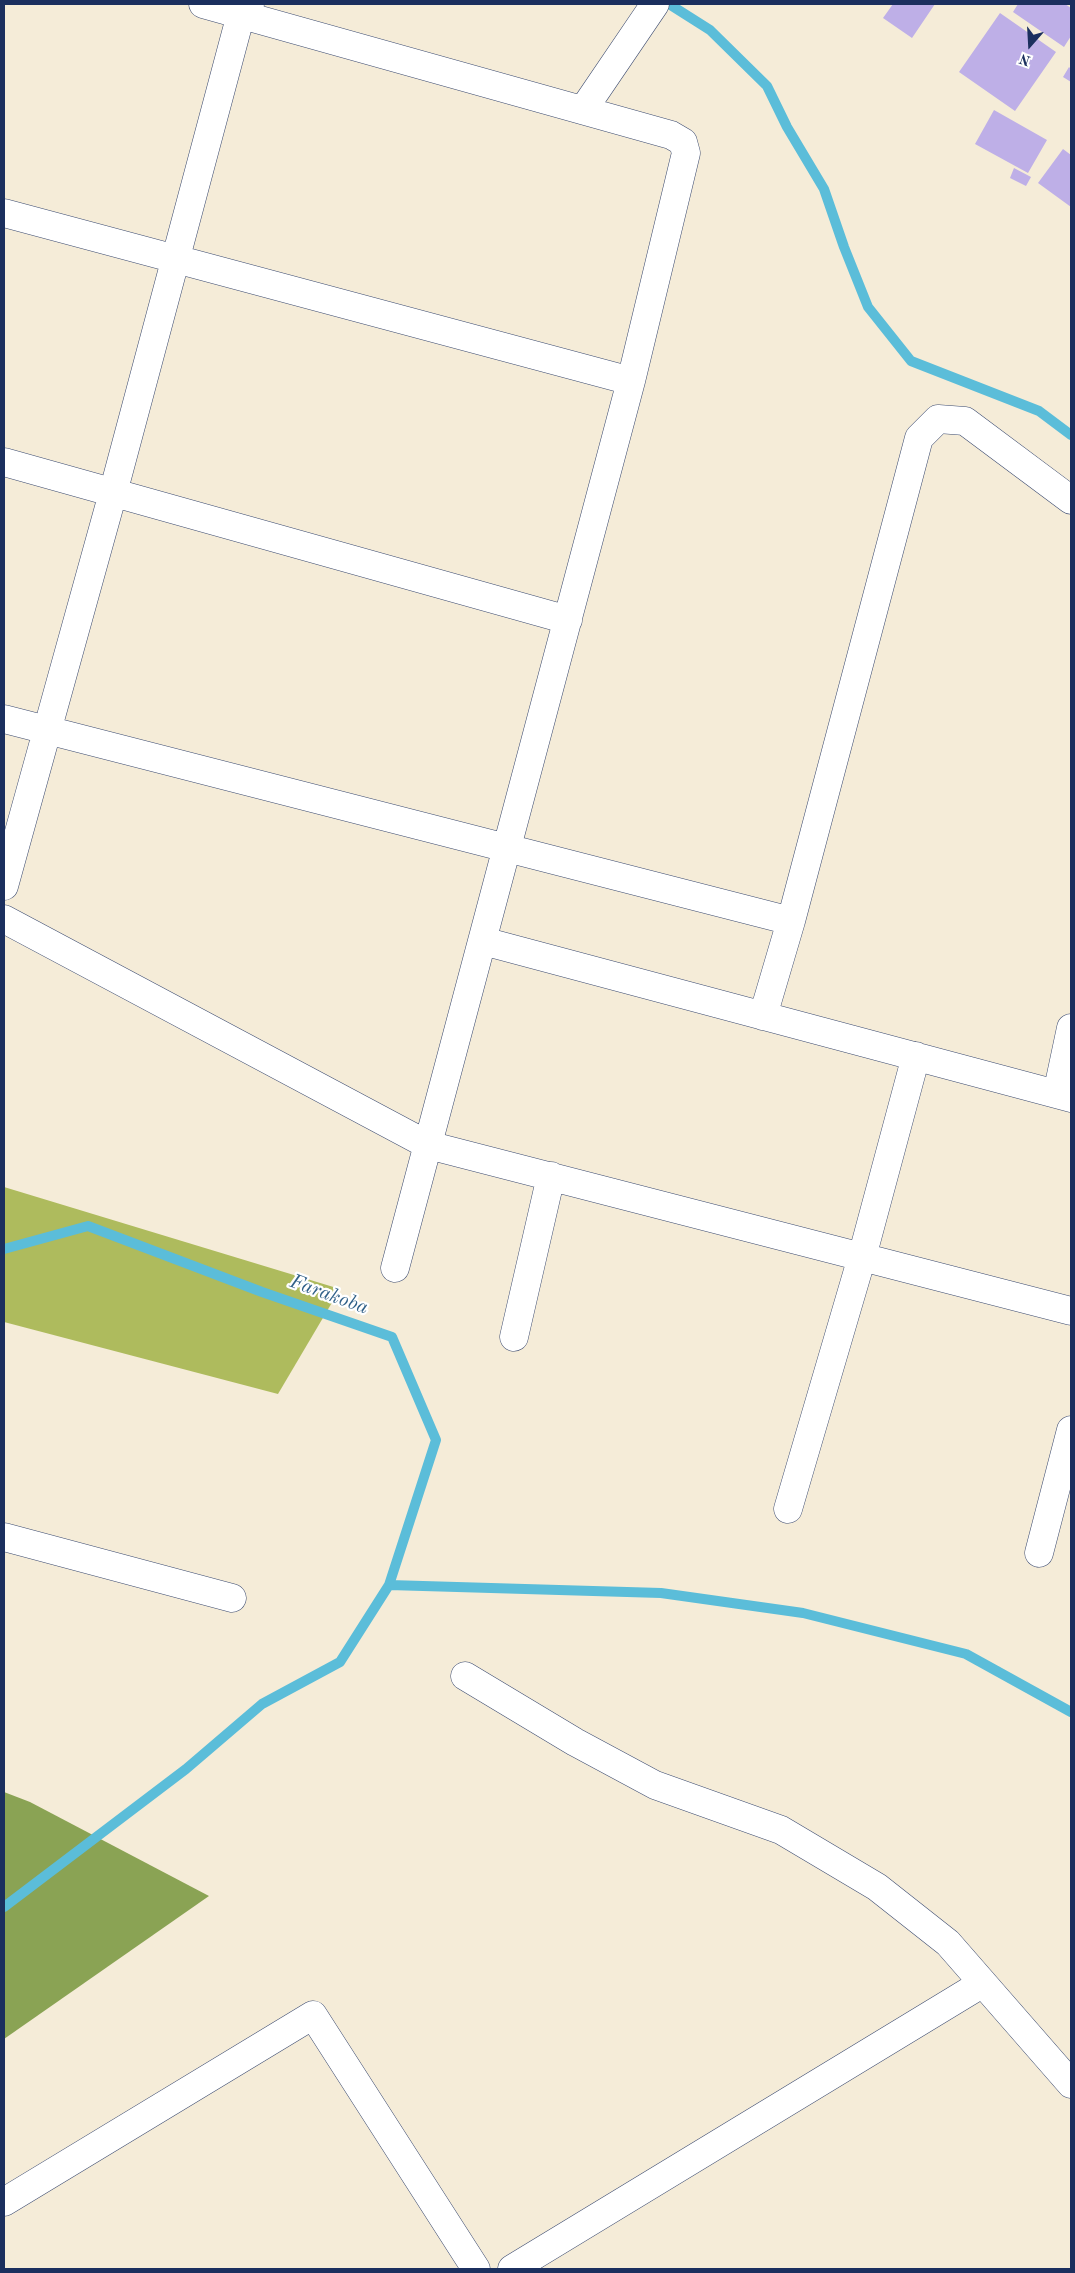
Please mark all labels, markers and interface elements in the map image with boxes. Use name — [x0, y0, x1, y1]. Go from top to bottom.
north arrow — [1005, 20, 1055, 70]
text: N — [1018, 51, 1032, 68]
water label: Farakoba — [286, 1270, 372, 1320]

